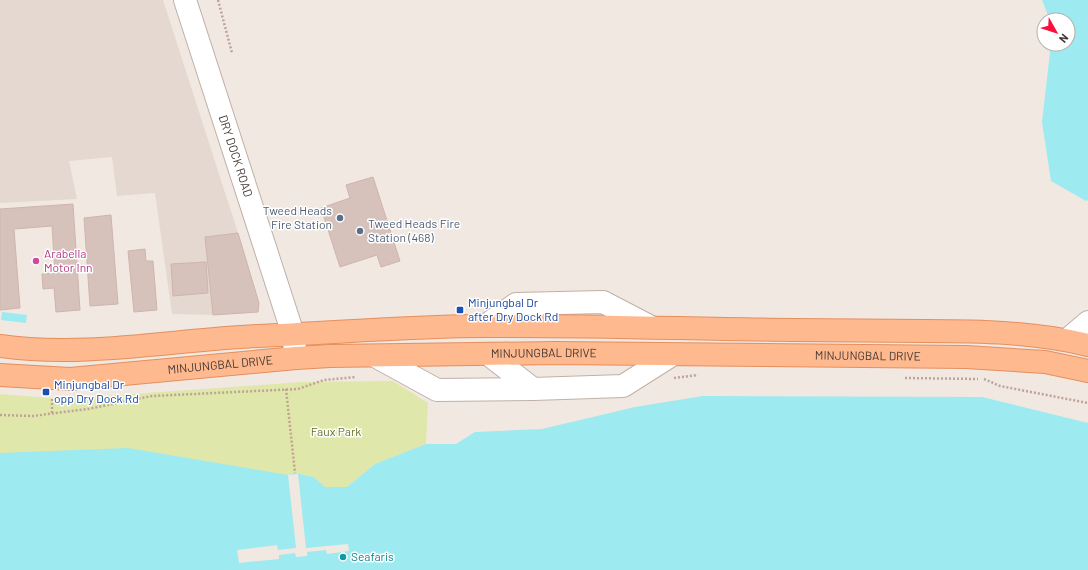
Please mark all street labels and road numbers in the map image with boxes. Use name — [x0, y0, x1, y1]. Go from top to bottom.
street label: DRY DOCK ROAD — [217, 113, 256, 198]
street label: MINJUNGBAL DRIVE — [491, 345, 597, 360]
street label: MINJUNGBAL DRIVE — [815, 348, 921, 363]
street label: MINJUNGBAL DRIVE — [167, 352, 274, 376]

